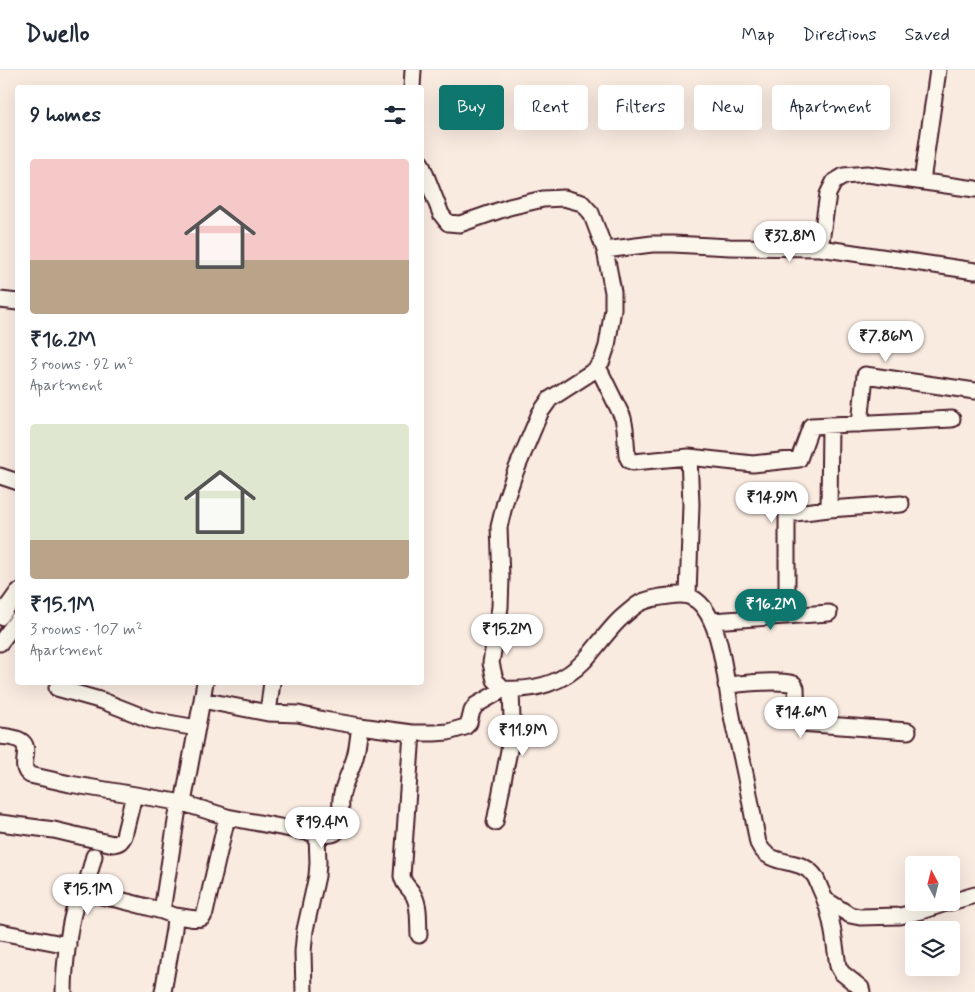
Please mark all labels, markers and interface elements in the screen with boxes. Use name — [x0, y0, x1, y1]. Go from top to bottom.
text: Dwello — [25, 19, 90, 50]
text: Map — [742, 23, 775, 47]
text: Directions — [803, 23, 877, 47]
text: Saved — [905, 23, 950, 47]
chip: Buy — [439, 85, 504, 130]
chip: Rent — [514, 85, 588, 130]
chip: Filters — [598, 85, 684, 130]
chip: New — [694, 85, 762, 130]
chip: Apartment — [772, 85, 890, 130]
text: 9 homes — [30, 101, 101, 129]
icon: filters — [381, 101, 409, 129]
icon: home — [175, 192, 265, 282]
pin: ₹32.8M — [749, 220, 831, 263]
text: ₹32.8M — [764, 226, 816, 247]
pin: ₹7.86M — [845, 320, 927, 363]
text: ₹16.2M — [30, 326, 96, 354]
text: ₹7.86M — [859, 326, 913, 347]
text: 3 rooms · 92 m² — [30, 354, 134, 375]
text: Apartment — [30, 375, 103, 396]
icon: home — [175, 457, 265, 547]
pin: ₹14.9M — [731, 482, 813, 524]
text: ₹14.9M — [746, 487, 798, 508]
pin: ₹16.2M — [730, 588, 812, 631]
text: ₹15.1M — [30, 591, 95, 619]
text: ₹16.2M — [746, 594, 796, 615]
pin: ₹15.2M — [466, 614, 548, 656]
text: 3 rooms · 107 m² — [30, 619, 143, 640]
text: ₹15.2M — [482, 619, 532, 640]
text: Apartment — [30, 640, 103, 661]
pin: ₹14.6M — [760, 696, 842, 739]
text: ₹14.6M — [775, 702, 827, 723]
pin: ₹11.9M — [482, 714, 564, 757]
text: ₹11.9M — [499, 720, 547, 741]
pin: ₹19.4M — [281, 806, 363, 849]
text: ₹19.4M — [296, 812, 348, 833]
north arrow — [905, 856, 960, 911]
map controls — [905, 856, 960, 976]
pin: ₹15.1M — [47, 874, 129, 916]
text: ₹15.1M — [63, 879, 113, 900]
button: layers — [905, 921, 960, 976]

